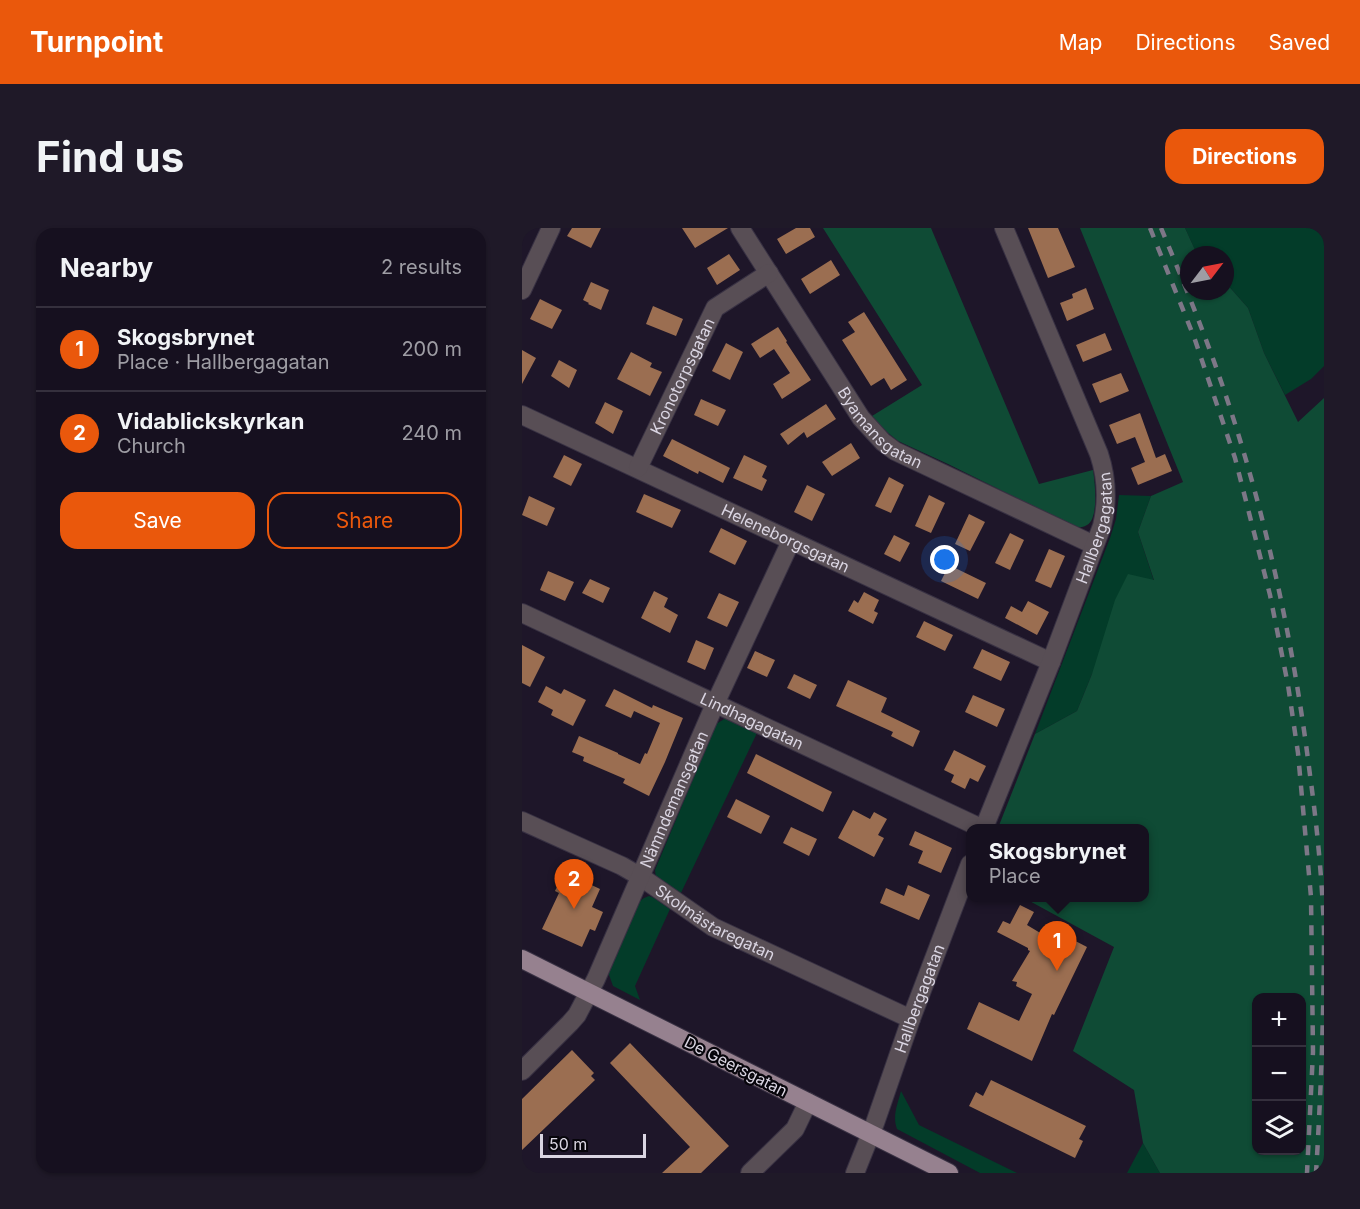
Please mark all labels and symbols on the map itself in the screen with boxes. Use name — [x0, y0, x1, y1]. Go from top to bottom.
north arrow — [1180, 246, 1234, 300]
street label: Kronotorpsgatan — [646, 315, 719, 438]
street label: Byamansgatan — [834, 383, 926, 472]
street label: Hallbergagatan — [1071, 471, 1116, 586]
street label: Heleneborgsgatan — [718, 500, 853, 577]
your location — [930, 545, 959, 574]
street label: Lindhagagatan — [697, 688, 807, 754]
street label: Nämndemansgatan — [635, 728, 712, 871]
pin: 2 — [554, 860, 594, 909]
street label: Skolmästaregatan — [651, 880, 778, 965]
pin: 1 — [1038, 922, 1076, 971]
street label: Hallbergagatan — [890, 941, 949, 1056]
street label: De Geersgatan — [681, 1031, 791, 1101]
scale bar — [540, 1131, 646, 1158]

